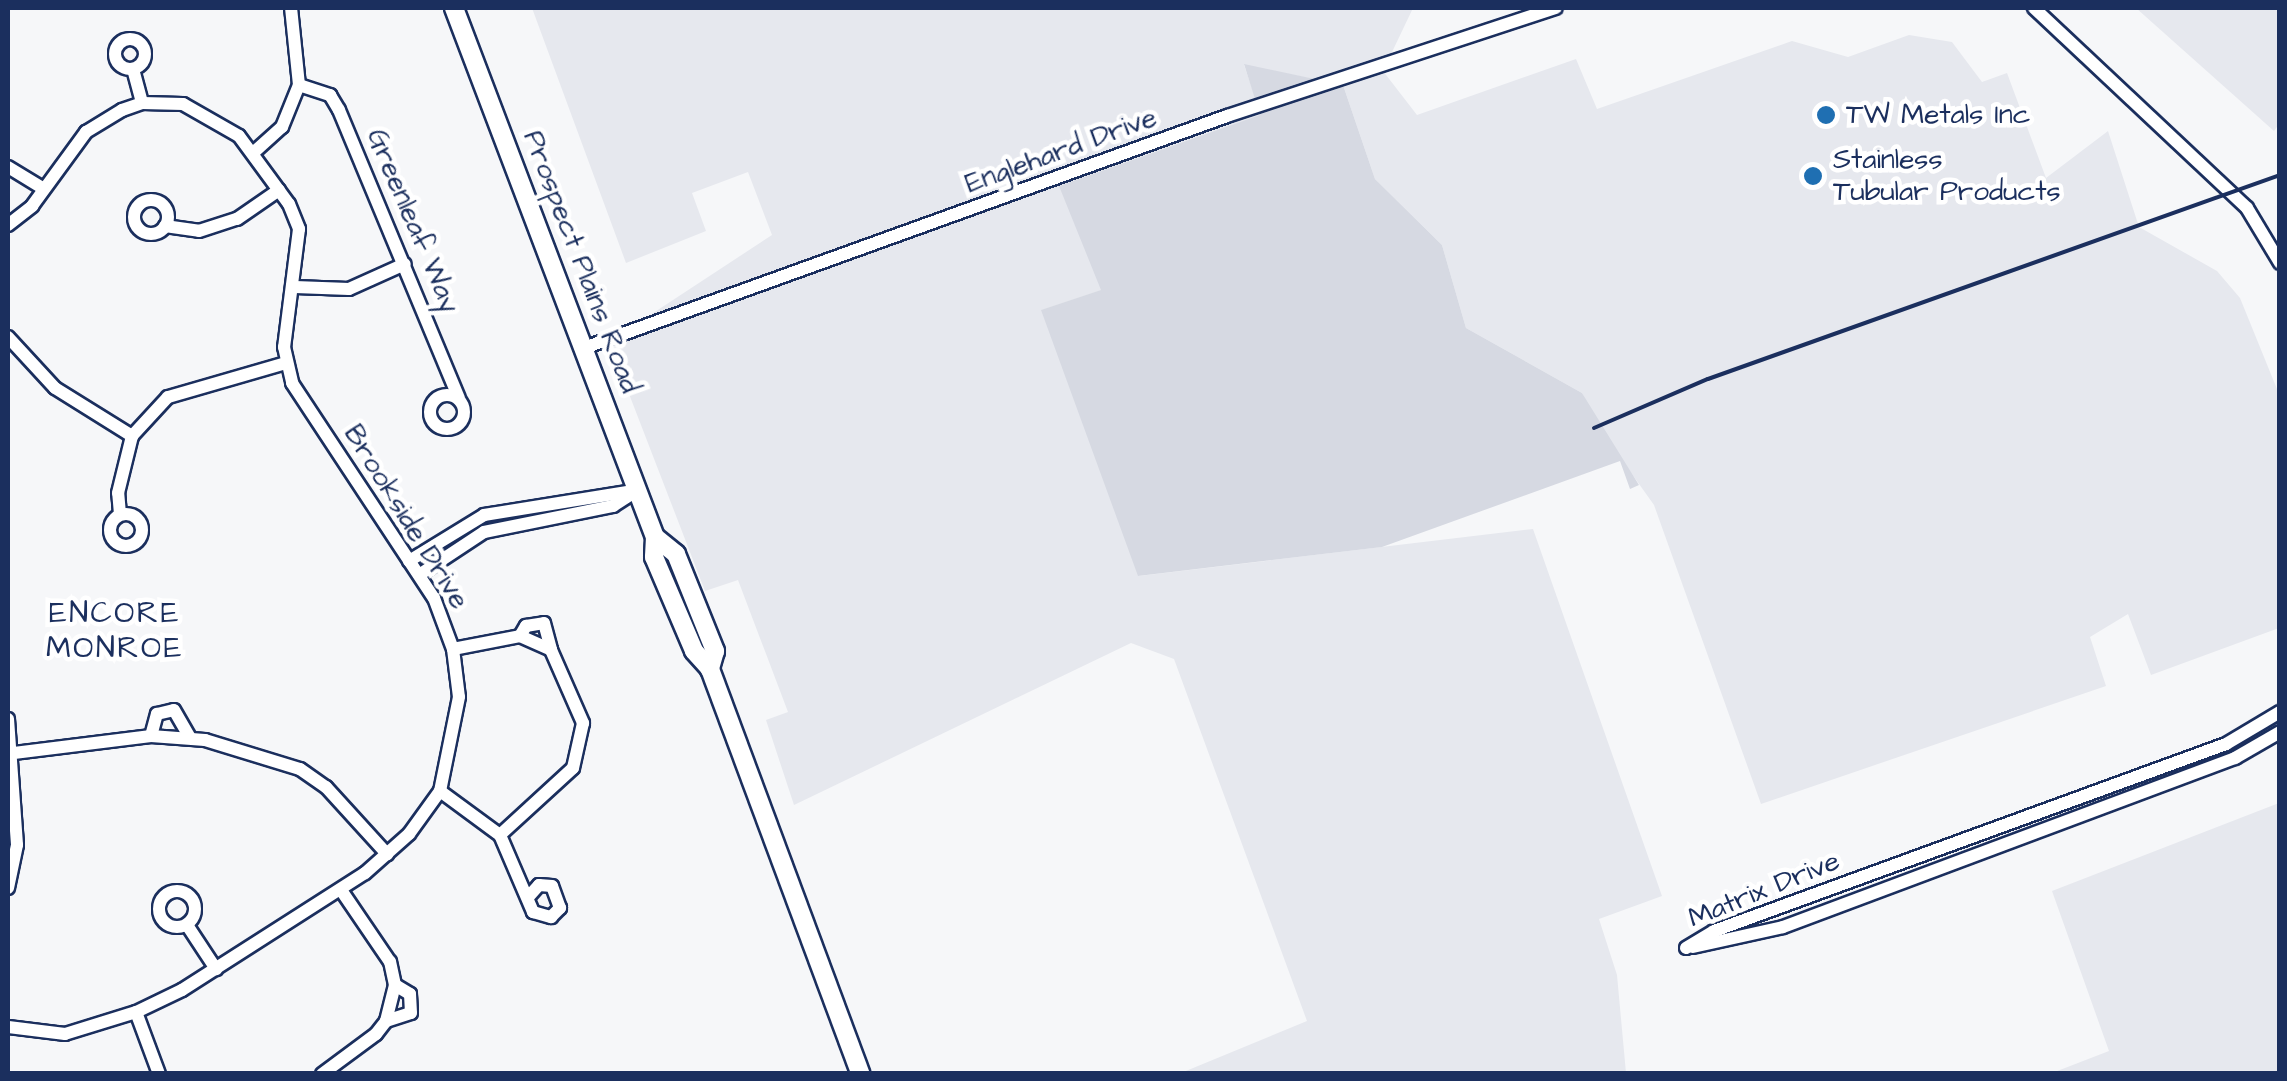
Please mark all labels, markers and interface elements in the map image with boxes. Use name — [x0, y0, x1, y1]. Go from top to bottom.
place label: TW Metals Inc — [1846, 98, 2030, 132]
street label: Englehard Drive — [961, 101, 1161, 201]
marker: TW Metals Inc — [1815, 104, 1837, 126]
street label: Greenleaf Way — [359, 124, 467, 318]
street label: Prospect Plains Road — [515, 126, 647, 398]
place label: Stainless Tubular Products — [1833, 143, 2061, 209]
marker: Stainless Tubular Products — [1802, 165, 1824, 187]
street label: Brookside Drive — [336, 419, 476, 615]
district label: ENCORE MONROE — [46, 595, 184, 666]
street label: Matrix Drive — [1683, 844, 1845, 936]

